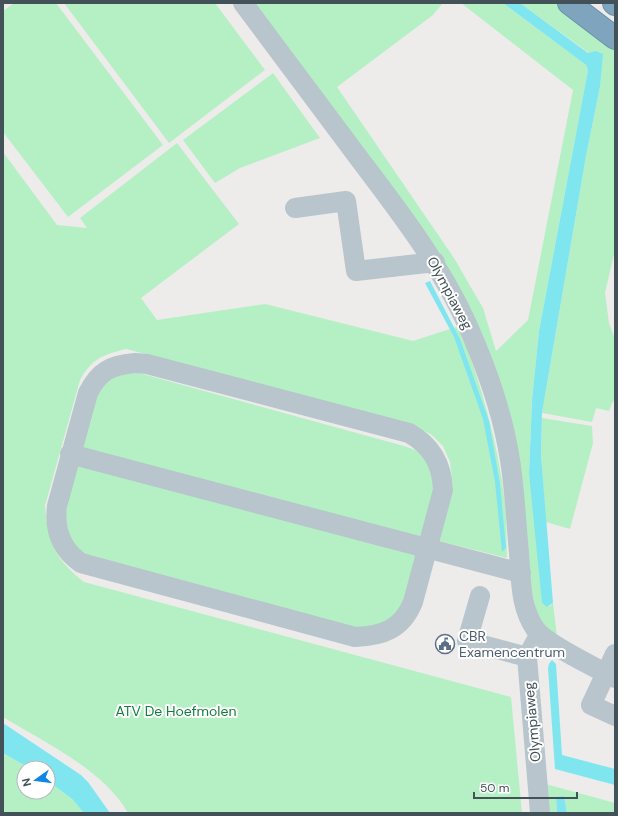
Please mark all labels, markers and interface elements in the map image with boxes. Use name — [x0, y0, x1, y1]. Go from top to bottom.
street label: Olympiaweg — [423, 253, 477, 333]
place label: CBR Examencentrum — [459, 627, 565, 661]
public building icon: CBR Examencentrum — [434, 633, 456, 655]
street label: Olympiaweg — [520, 681, 544, 763]
park label: ATV De Hoefmolen — [116, 702, 236, 720]
north arrow — [16, 760, 56, 800]
scale bar — [474, 774, 577, 800]
text: N — [19, 777, 34, 788]
text: 50 m — [480, 780, 509, 796]

